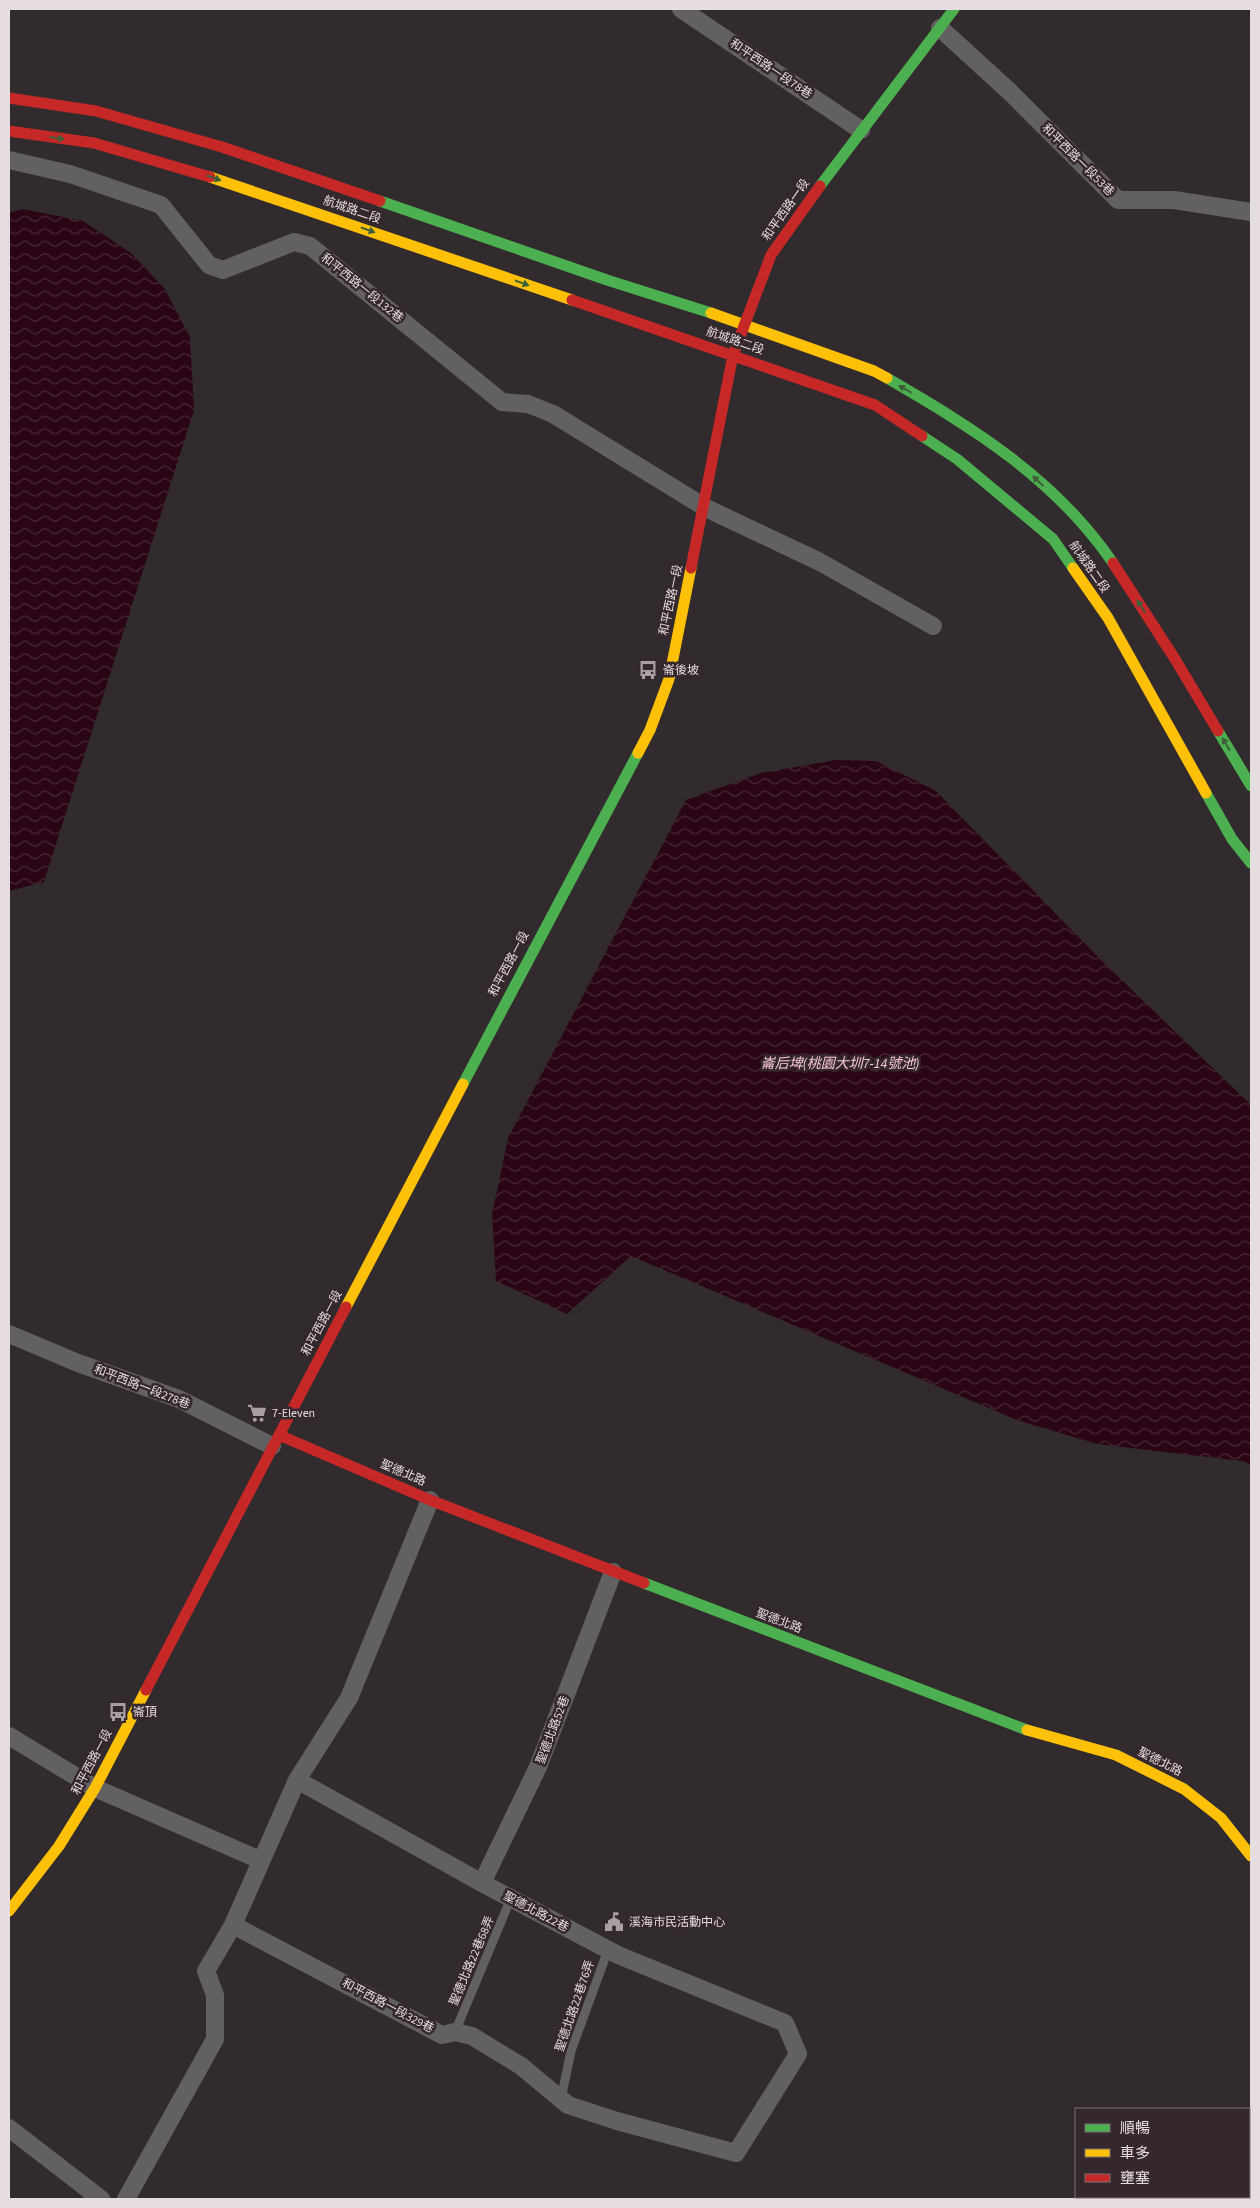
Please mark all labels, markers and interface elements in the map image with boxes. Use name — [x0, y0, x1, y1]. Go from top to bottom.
street label: 和平西路一段78巷 — [726, 35, 816, 103]
street label: 和平西路一段53巷 — [1038, 120, 1118, 200]
one-way arrow — [49, 134, 65, 142]
one-way arrow — [207, 174, 222, 182]
street label: 和平西路一段 — [758, 176, 814, 244]
street label: 航城路二段 — [321, 192, 383, 228]
one-way arrow — [361, 226, 376, 234]
street label: 和平西路一段132巷 — [317, 249, 407, 327]
one-way arrow — [514, 279, 529, 287]
street label: 航城路二段 — [704, 323, 766, 359]
one-way arrow — [899, 384, 912, 393]
one-way arrow — [1033, 475, 1045, 487]
street label: 航城路二段 — [1065, 538, 1113, 596]
street label: 和平西路一段 — [655, 563, 687, 637]
one-way arrow — [1136, 600, 1145, 613]
bus stop icon: 崙後坡 — [637, 659, 659, 681]
place label: 崙後坡 — [663, 662, 699, 679]
one-way arrow — [1222, 738, 1231, 751]
street label: 和平西路一段 — [485, 928, 533, 1000]
water label: 崙后埤(桃園大圳7-14號池) — [761, 1054, 919, 1074]
street label: 和平西路一段 — [298, 1287, 346, 1359]
street label: 和平西路一段278巷 — [91, 1361, 193, 1413]
supermarket icon: 7-Eleven — [246, 1402, 268, 1424]
place label: 7-Eleven — [272, 1405, 315, 1422]
street label: 聖德北路 — [378, 1456, 428, 1490]
street label: 聖德北路 — [754, 1604, 804, 1638]
street label: 聖德北路52巷 — [532, 1693, 574, 1767]
bus stop icon: 崙頂 — [107, 1701, 129, 1723]
place label: 崙頂 — [133, 1704, 157, 1721]
street label: 和平西路一段 — [68, 1726, 116, 1798]
street label: 聖德北路 — [1135, 1744, 1185, 1780]
street label: 聖德北路22巷 — [500, 1888, 572, 1936]
public building icon: 溪海市民活動中心 — [603, 1911, 625, 1933]
street label: 聖德北路22巷68弄 — [445, 1914, 499, 2008]
place label: 溪海市民活動中心 — [629, 1914, 725, 1931]
street label: 聖德北路22巷76弄 — [551, 1958, 599, 2054]
street label: 和平西路一段329巷 — [339, 1975, 437, 2037]
legend — [1075, 2108, 1250, 2198]
text: 順暢 — [1120, 2118, 1150, 2139]
text: 車多 — [1120, 2143, 1150, 2164]
text: 壅塞 — [1120, 2168, 1150, 2189]

